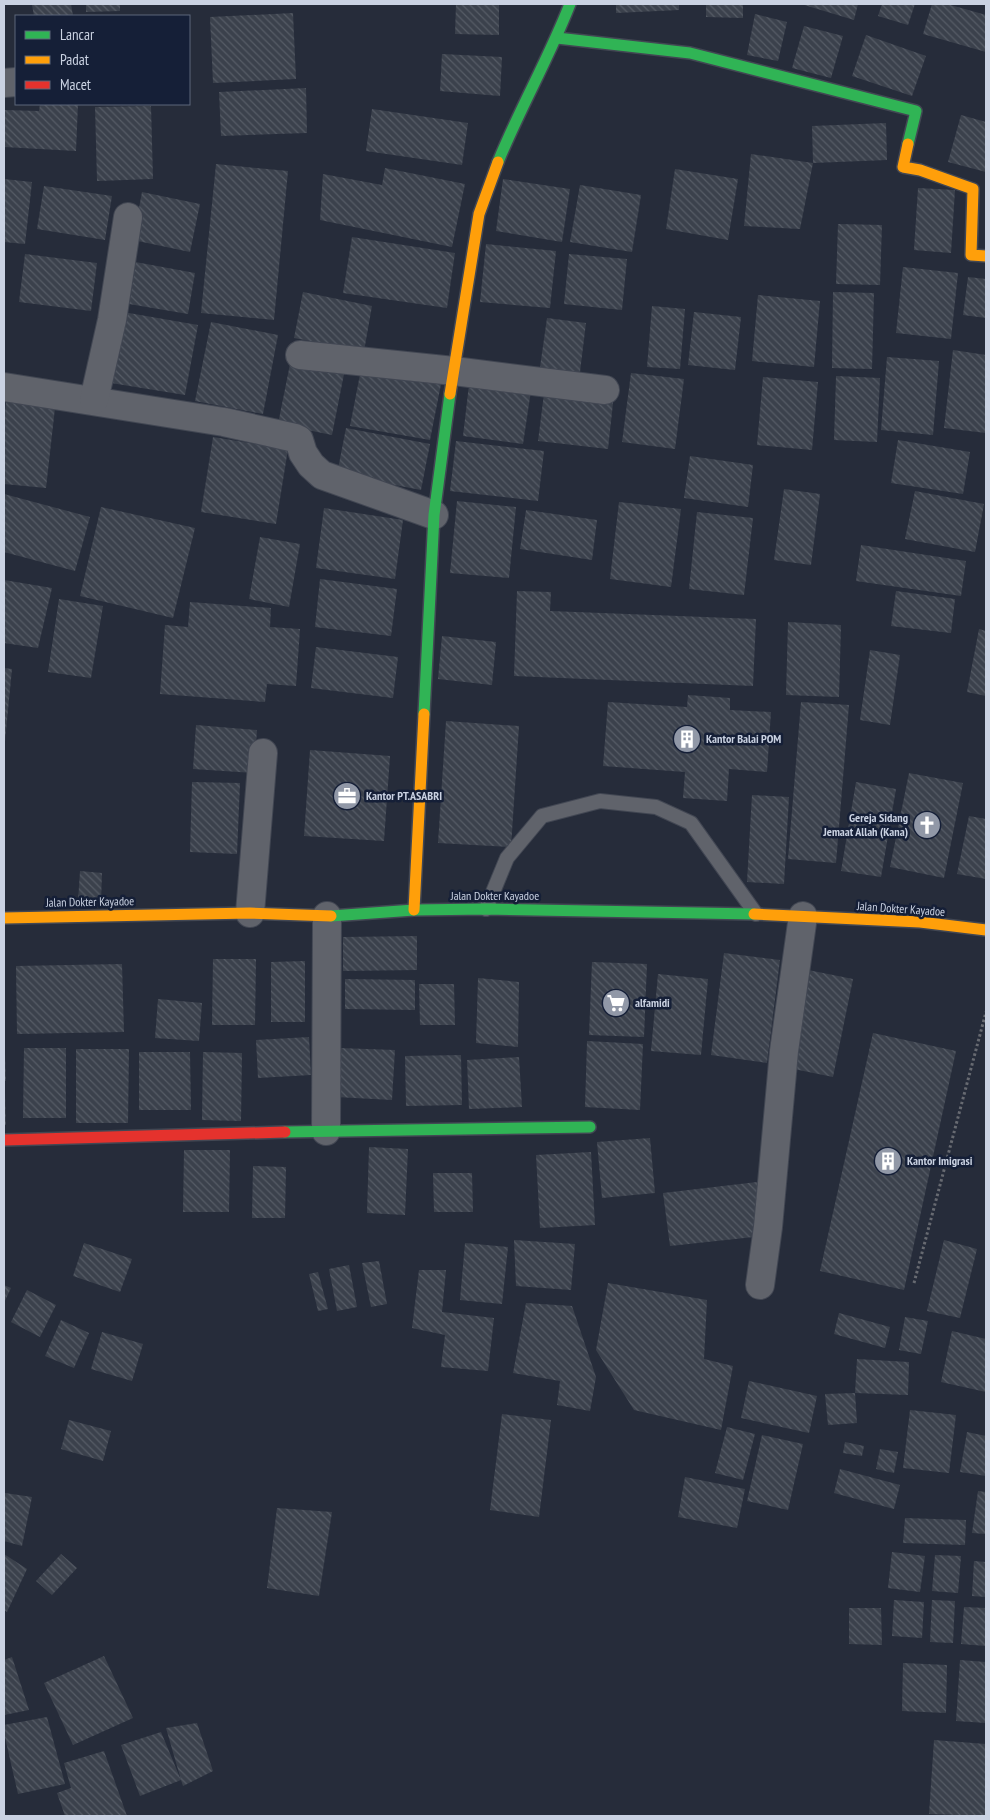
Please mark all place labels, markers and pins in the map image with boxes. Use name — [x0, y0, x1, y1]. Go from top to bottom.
building icon: Kantor Balai POM — [672, 724, 702, 754]
place label: Kantor Balai POM — [706, 731, 781, 746]
office icon: Kantor PT.ASABRI — [332, 781, 362, 811]
place label: Kantor PT.ASABRI — [366, 788, 442, 803]
place label: Gereja Sidang Jemaat Allah (Kana) — [822, 810, 908, 839]
church icon: Gereja Sidang Jemaat Allah (Kana) — [912, 810, 942, 840]
supermarket icon: alfamidi — [601, 988, 631, 1018]
place label: alfamidi — [635, 995, 670, 1010]
building icon: Kantor Imigrasi — [873, 1146, 903, 1176]
place label: Kantor Imigrasi — [907, 1153, 973, 1168]

